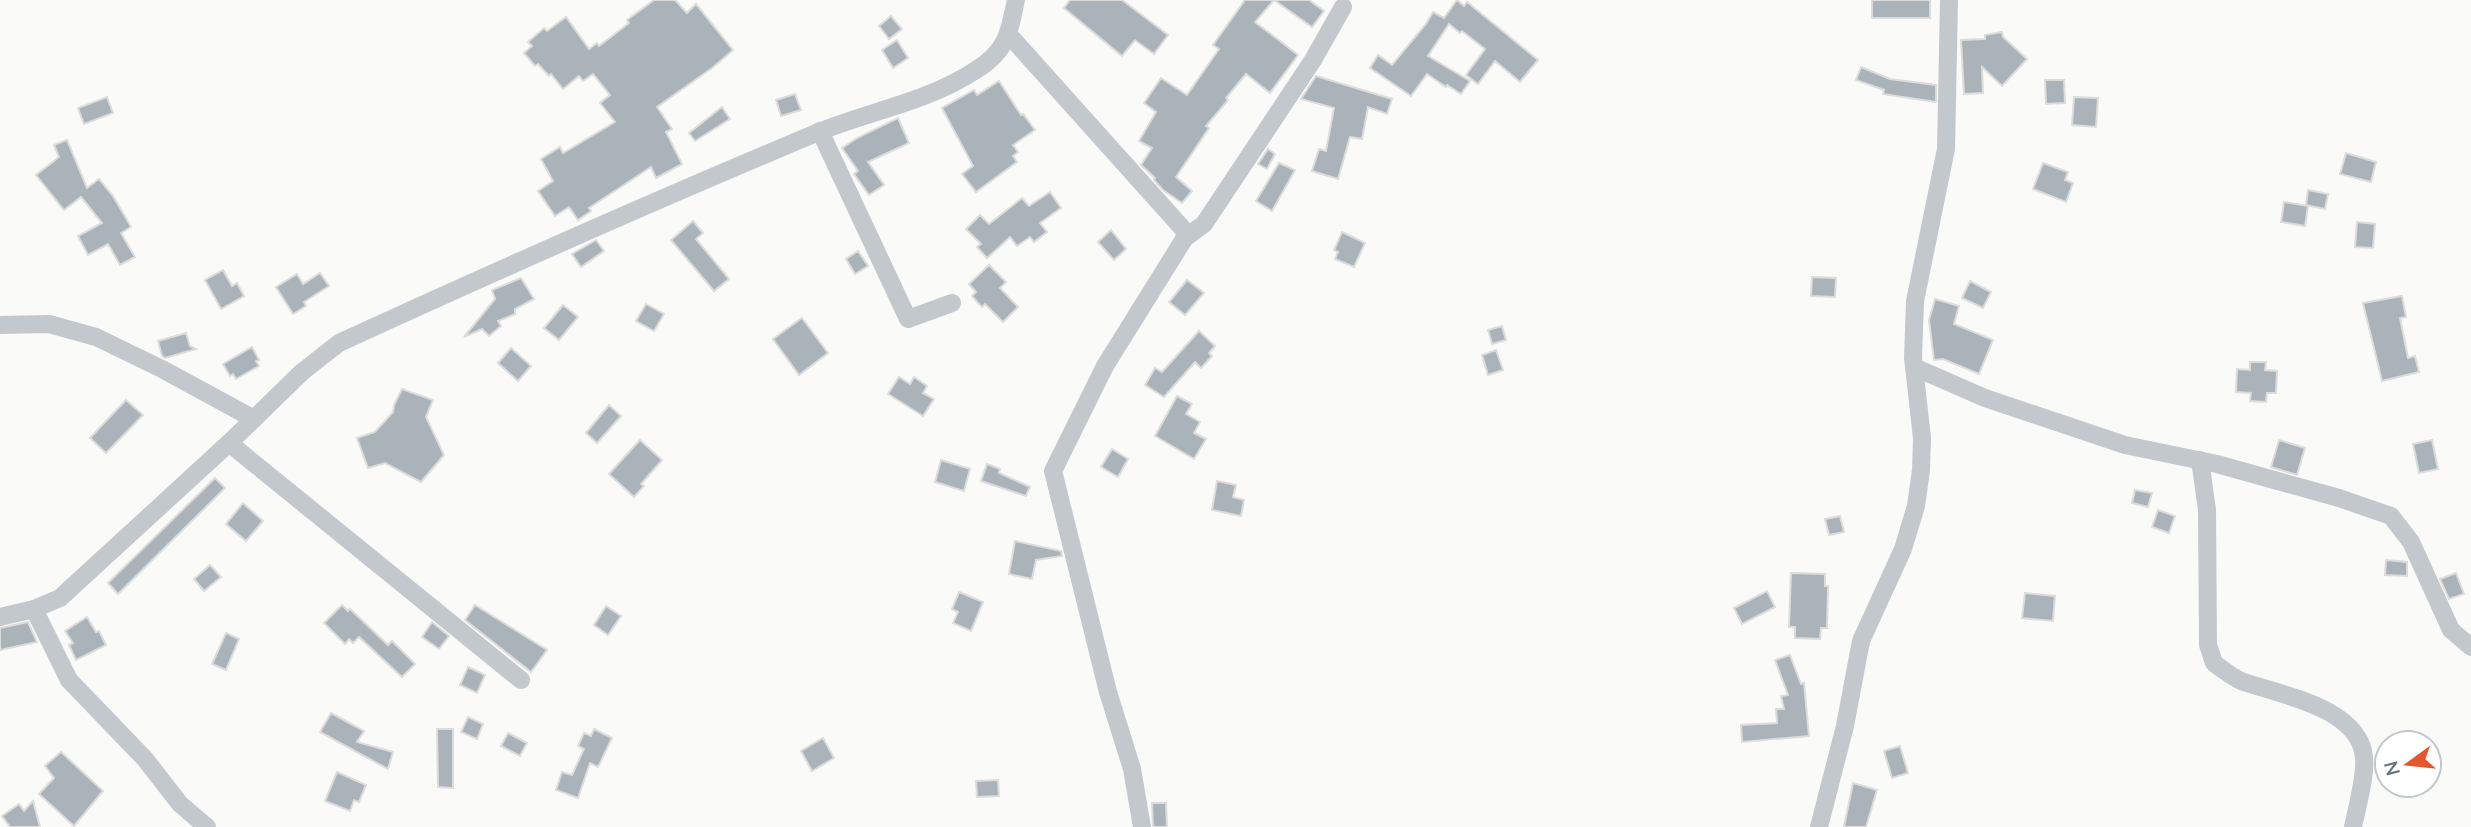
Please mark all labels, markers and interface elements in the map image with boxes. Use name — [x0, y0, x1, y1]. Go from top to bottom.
north arrow — [2373, 729, 2443, 799]
text: N — [2378, 758, 2407, 778]

